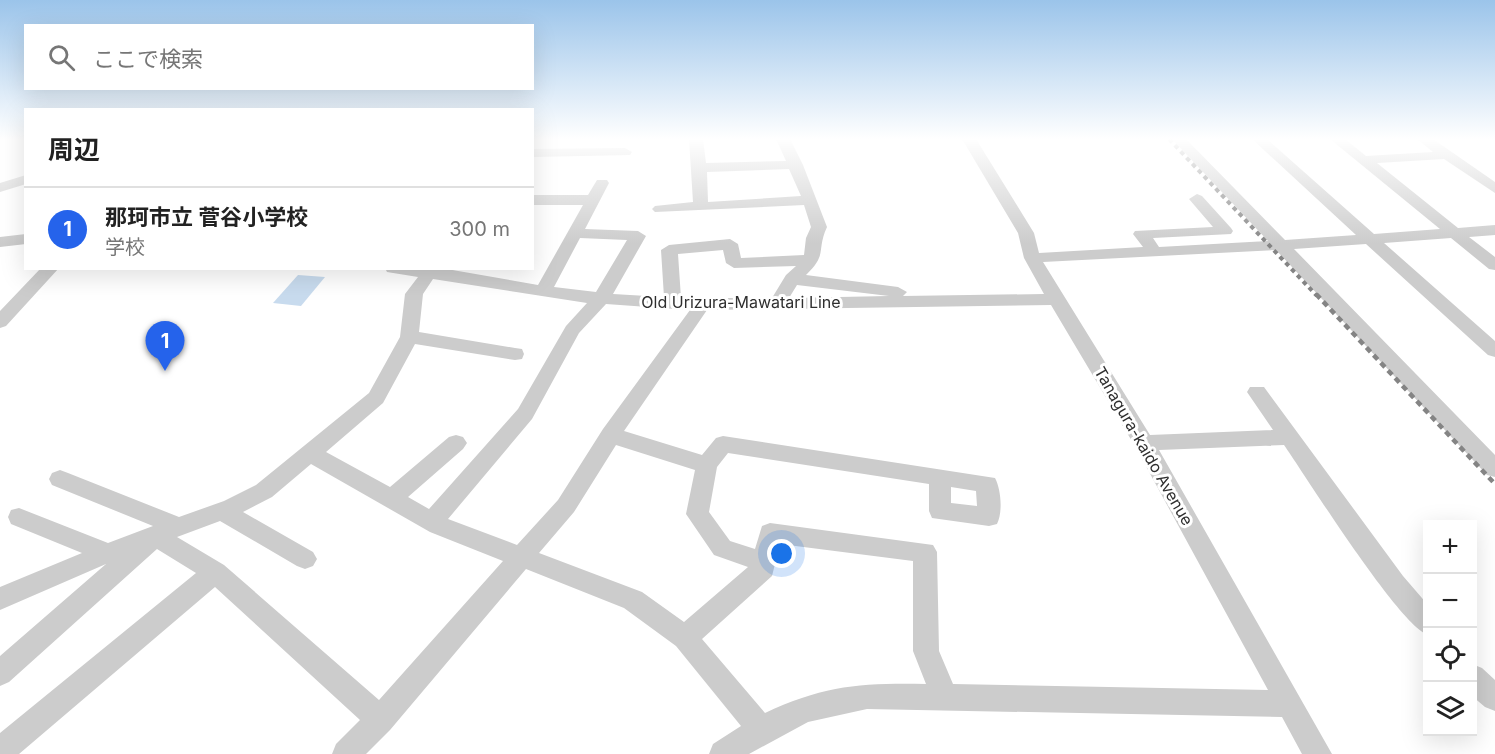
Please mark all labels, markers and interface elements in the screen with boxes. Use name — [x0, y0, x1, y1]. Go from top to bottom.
search box — [24, 24, 534, 90]
icon: search — [45, 41, 78, 74]
text: ここで検索 — [93, 46, 203, 72]
text: 周辺 — [48, 134, 100, 165]
text: 那珂市立 菅谷小学校 — [105, 204, 308, 230]
text: 1 — [63, 217, 72, 241]
text: 300 m — [449, 217, 510, 241]
text: 学校 — [105, 235, 145, 259]
street label: Old Urizura-Mawatari Line — [641, 292, 841, 312]
pin: 1 — [146, 322, 184, 371]
street label: Tanagura-kaido Avenue — [1090, 363, 1198, 529]
map controls — [1423, 520, 1477, 736]
button: + — [1423, 520, 1477, 574]
your location — [767, 539, 796, 568]
button: − — [1423, 574, 1477, 628]
button: locate — [1423, 628, 1477, 682]
button: layers — [1423, 682, 1477, 736]

